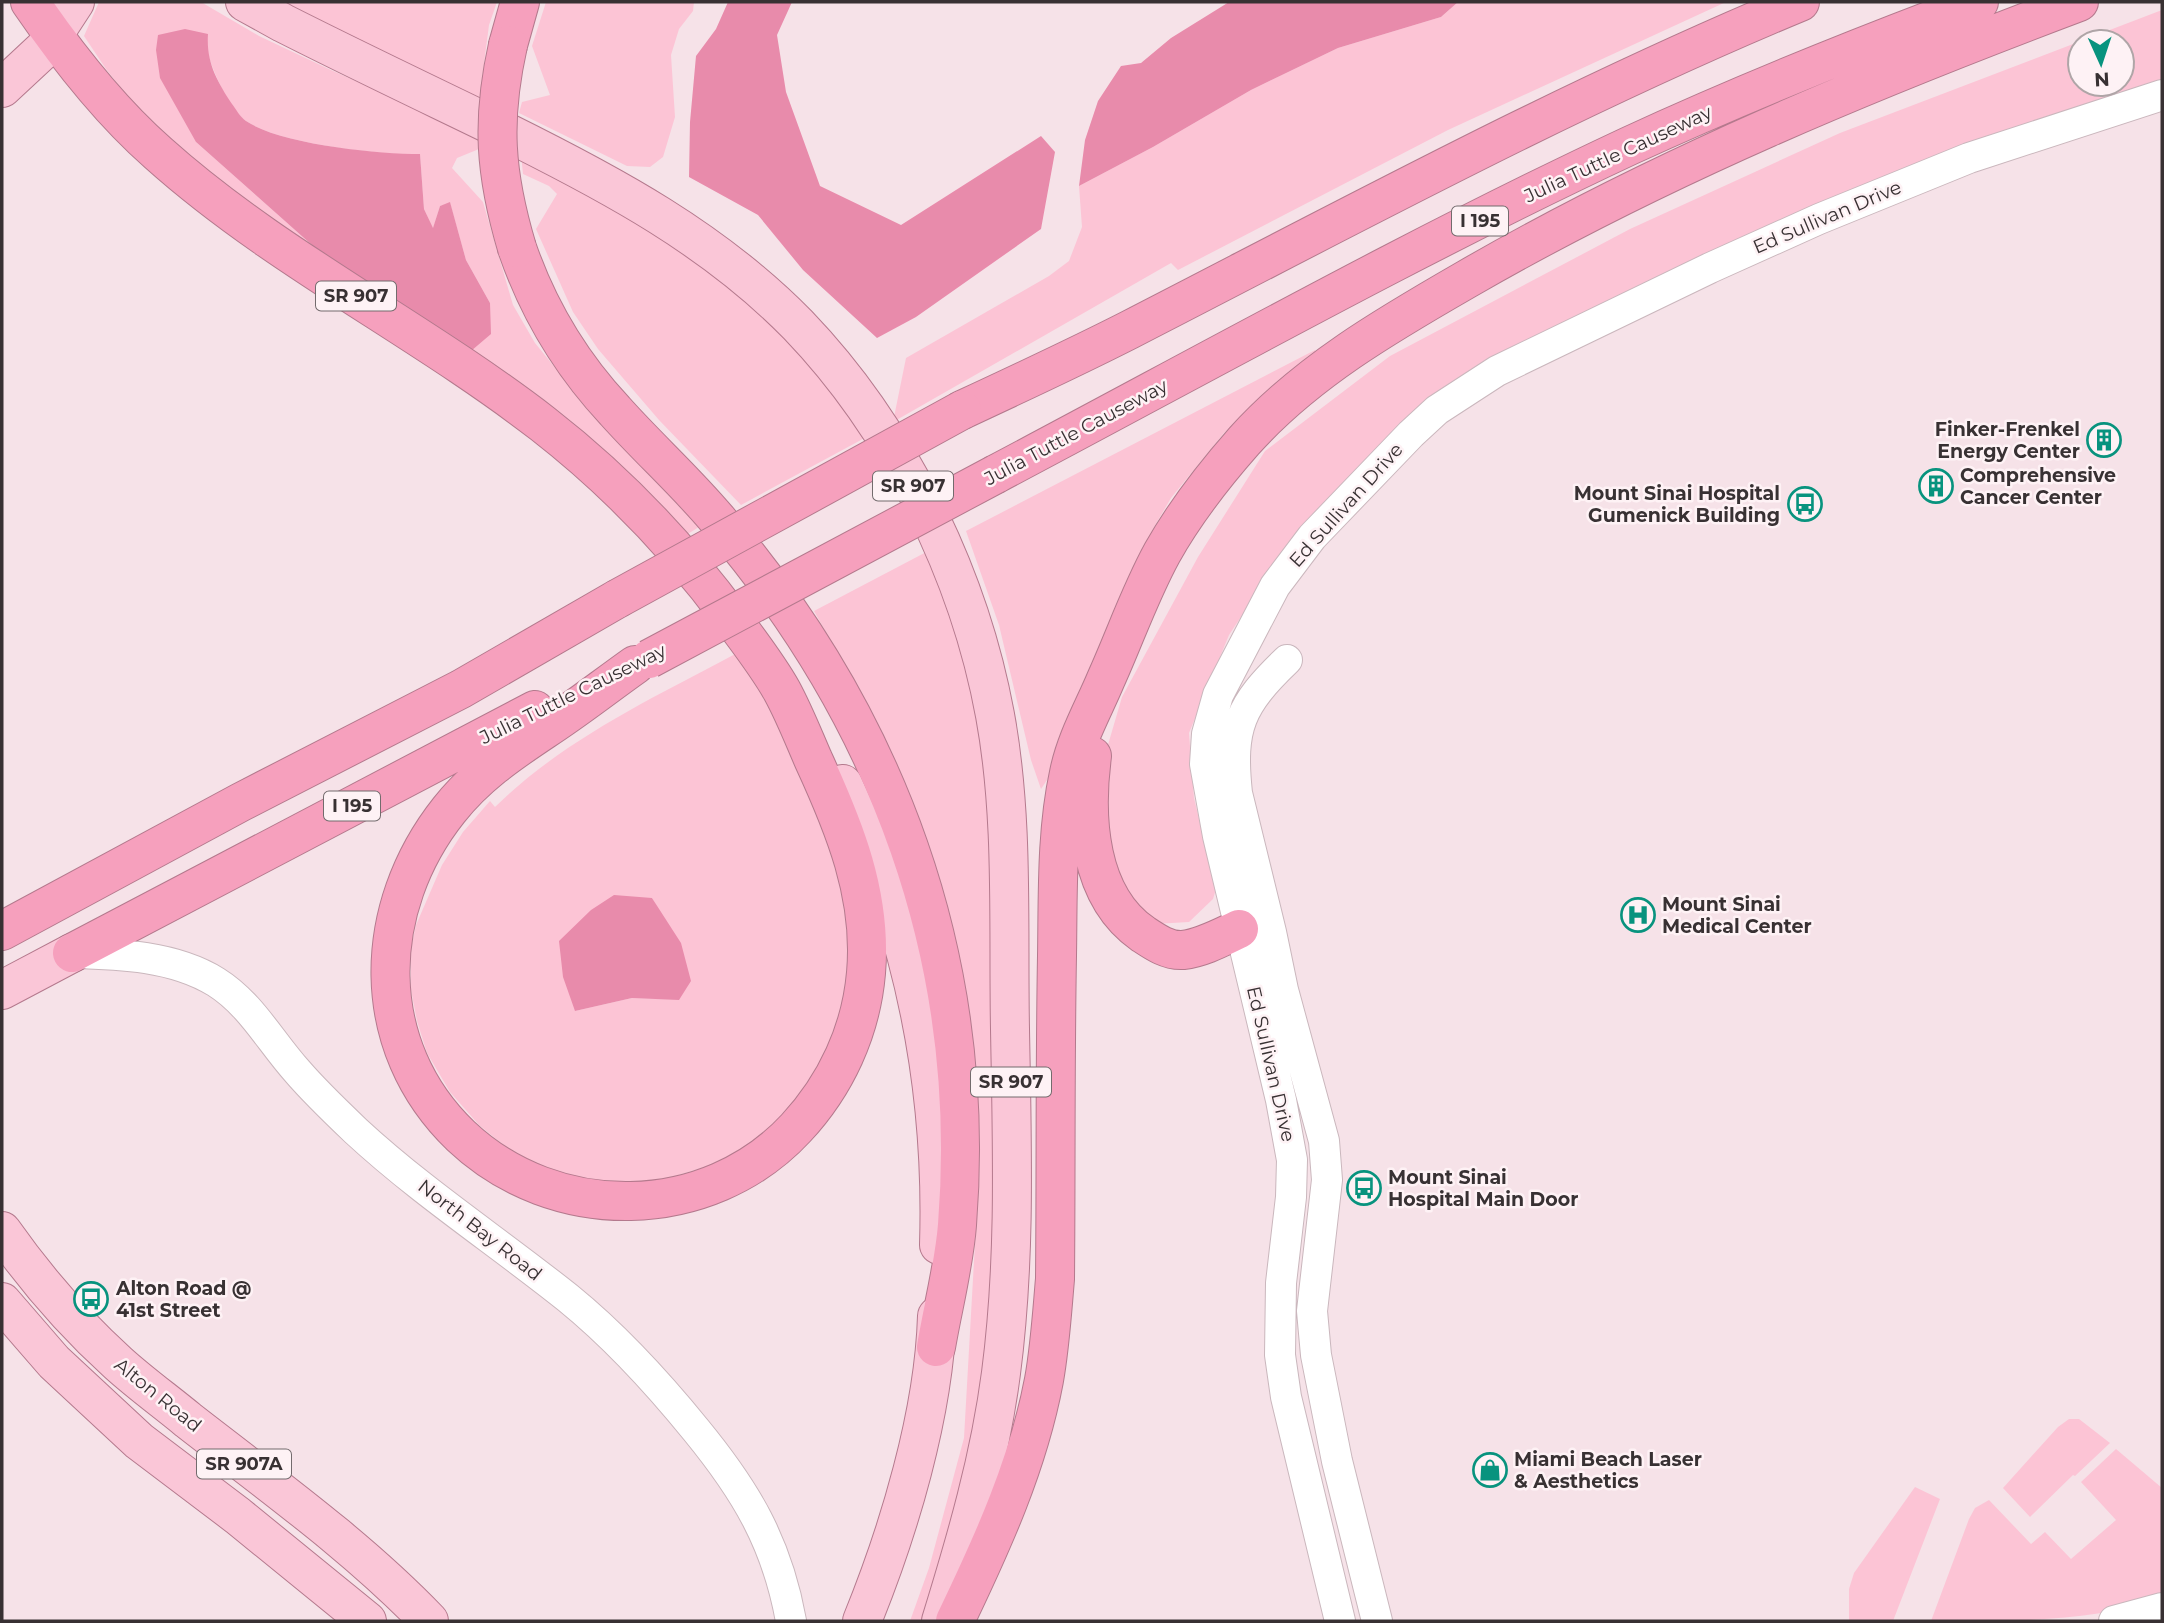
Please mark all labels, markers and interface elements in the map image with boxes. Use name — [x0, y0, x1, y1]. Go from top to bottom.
north arrow — [2066, 28, 2136, 98]
text: N — [2094, 68, 2110, 91]
street label: Julia Tuttle Causeway — [1520, 100, 1716, 208]
street label: Ed Sullivan Drive — [1749, 175, 1905, 259]
road number: I 195 — [1452, 206, 1508, 236]
road number: SR 907 — [316, 282, 396, 310]
street label: Julia Tuttle Causeway — [980, 374, 1172, 491]
place label: Finker-Frenkel Energy Center — [1935, 418, 2080, 463]
building icon: Finker-Frenkel Energy Center — [2085, 421, 2123, 459]
street label: Ed Sullivan Drive — [1284, 438, 1408, 572]
place label: Comprehensive Cancer Center — [1960, 464, 2116, 509]
building icon: Comprehensive Cancer Center — [1917, 467, 1955, 505]
road number: SR 907 — [873, 472, 953, 500]
place label: Mount Sinai Hospital Gumenick Building — [1574, 482, 1780, 527]
bus stop icon: Mount Sinai Hospital Gumenick Building — [1786, 485, 1824, 523]
street label: Julia Tuttle Causeway — [475, 639, 670, 750]
road number: I 195 — [324, 792, 380, 820]
place label: Mount Sinai Medical Center — [1662, 893, 1812, 938]
hospital icon: Mount Sinai Medical Center — [1619, 896, 1657, 934]
street label: Ed Sullivan Drive — [1242, 984, 1300, 1144]
road number: SR 907 — [971, 1068, 1051, 1097]
place label: Mount Sinai Hospital Main Door — [1388, 1166, 1578, 1211]
bus stop icon: Mount Sinai Hospital Main Door — [1345, 1169, 1383, 1207]
street label: North Bay Road — [413, 1174, 547, 1286]
place label: Alton Road @ 41st Street — [115, 1277, 251, 1322]
bus stop icon: Alton Road @ 41st Street — [72, 1280, 110, 1318]
street label: Alton Road — [110, 1353, 206, 1437]
place label: Miami Beach Laser & Aesthetics — [1514, 1448, 1702, 1493]
road number: SR 907A — [197, 1450, 291, 1478]
shop icon: Miami Beach Laser & Aesthetics — [1471, 1451, 1509, 1489]

